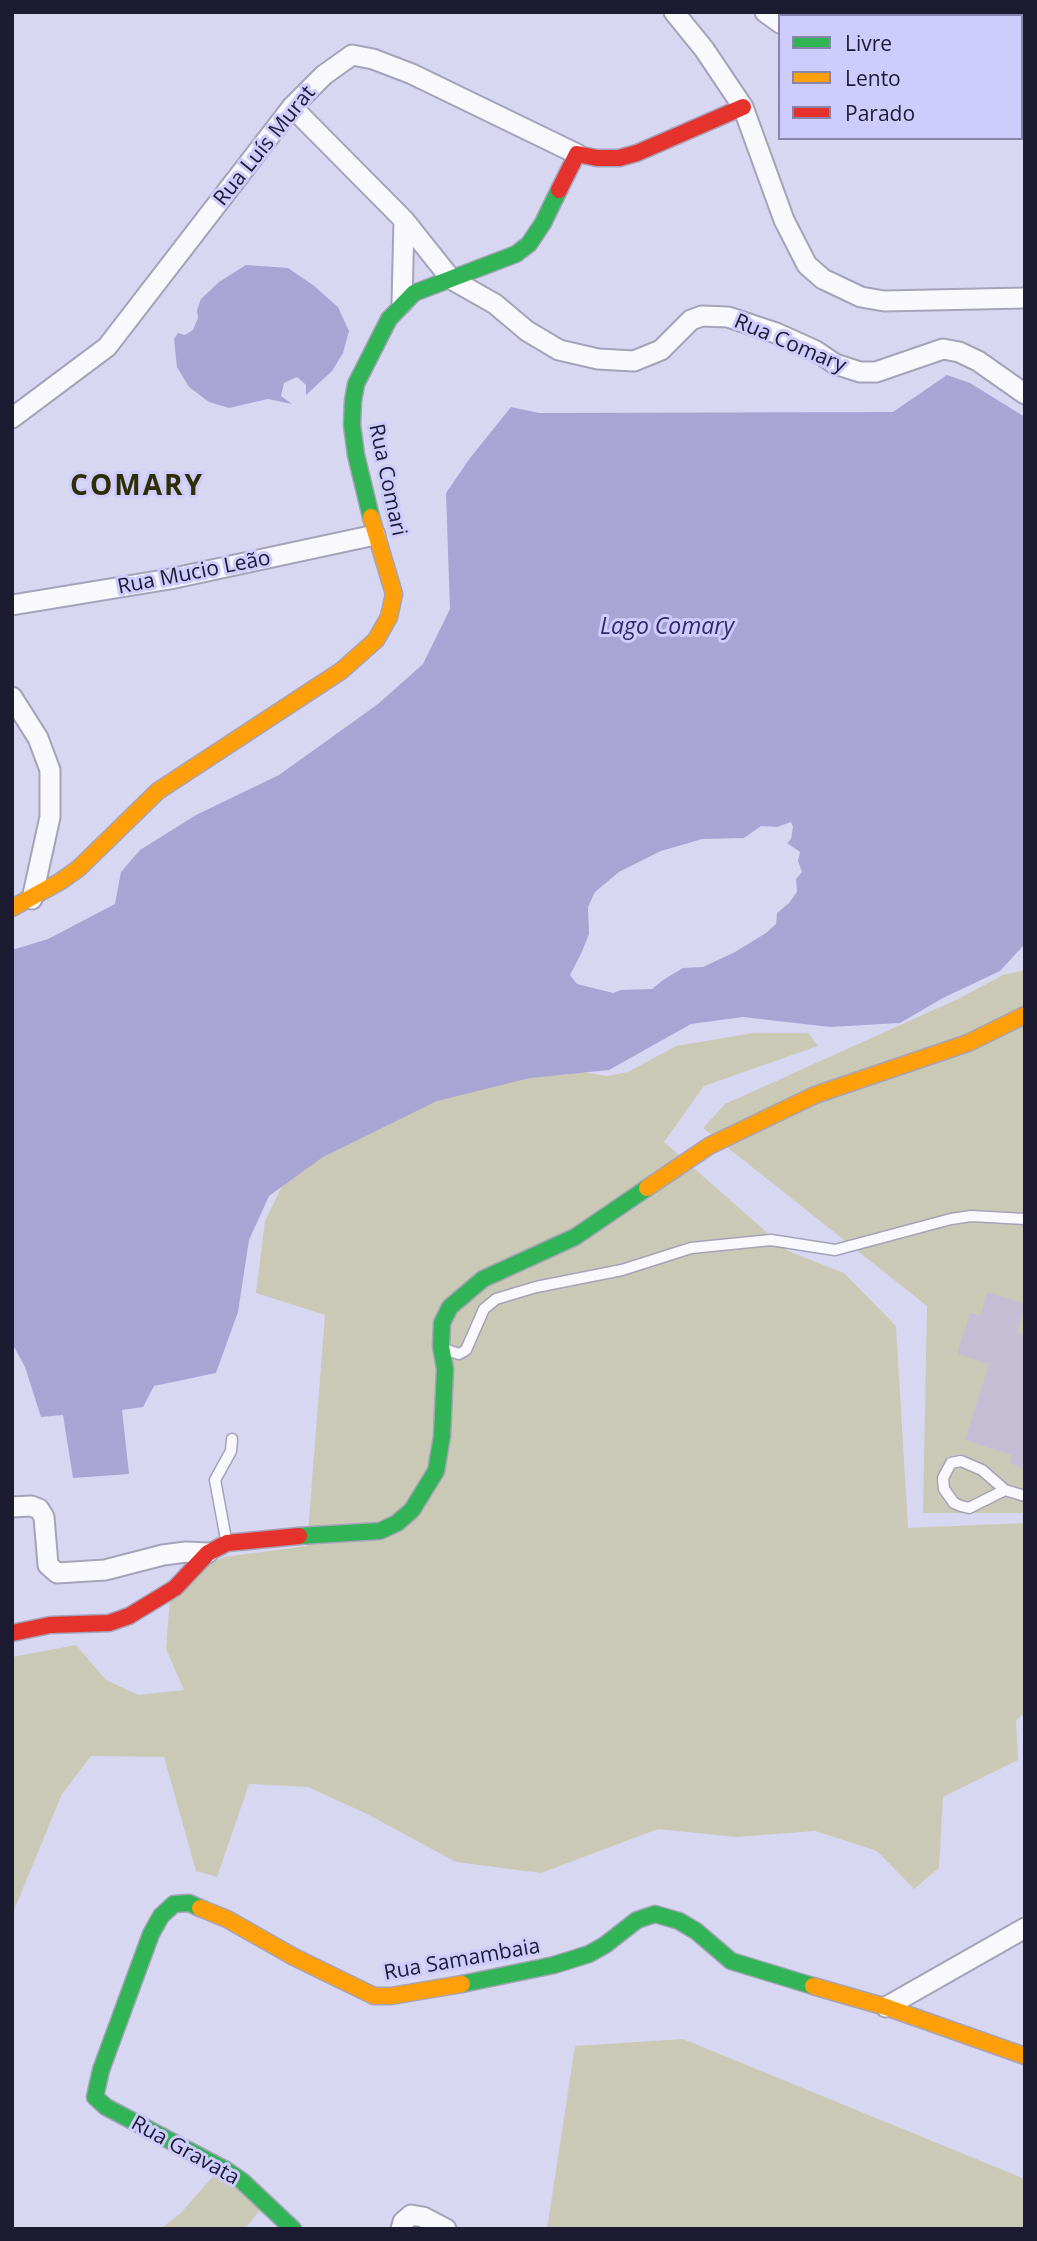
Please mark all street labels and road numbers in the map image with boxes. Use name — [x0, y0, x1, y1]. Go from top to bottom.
street label: Rua Luís Murat — [209, 81, 321, 211]
street label: Rua Comary — [730, 309, 850, 379]
street label: Rua Comari — [363, 422, 411, 538]
street label: Rua Mucio Leão — [115, 546, 273, 600]
street label: Rua Samambaia — [382, 1934, 542, 1986]
street label: Rua Gravata — [127, 2111, 243, 2191]

